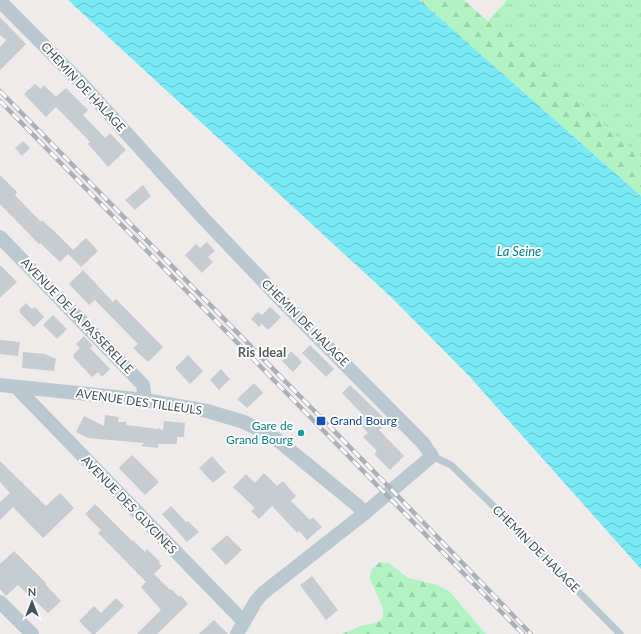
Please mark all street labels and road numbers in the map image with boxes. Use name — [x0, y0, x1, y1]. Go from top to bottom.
street label: CHEMIN DE HALAGE — [38, 39, 129, 135]
street label: AVENUE DE LA PASSERELLE — [18, 255, 137, 377]
street label: CHEMIN DE HALAGE — [259, 276, 352, 369]
street label: AVENUE DES TILLEULS — [75, 385, 203, 418]
street label: AVENUE DES GLYCINES — [78, 452, 180, 557]
street label: CHEMIN DE HALAGE — [490, 502, 583, 595]

